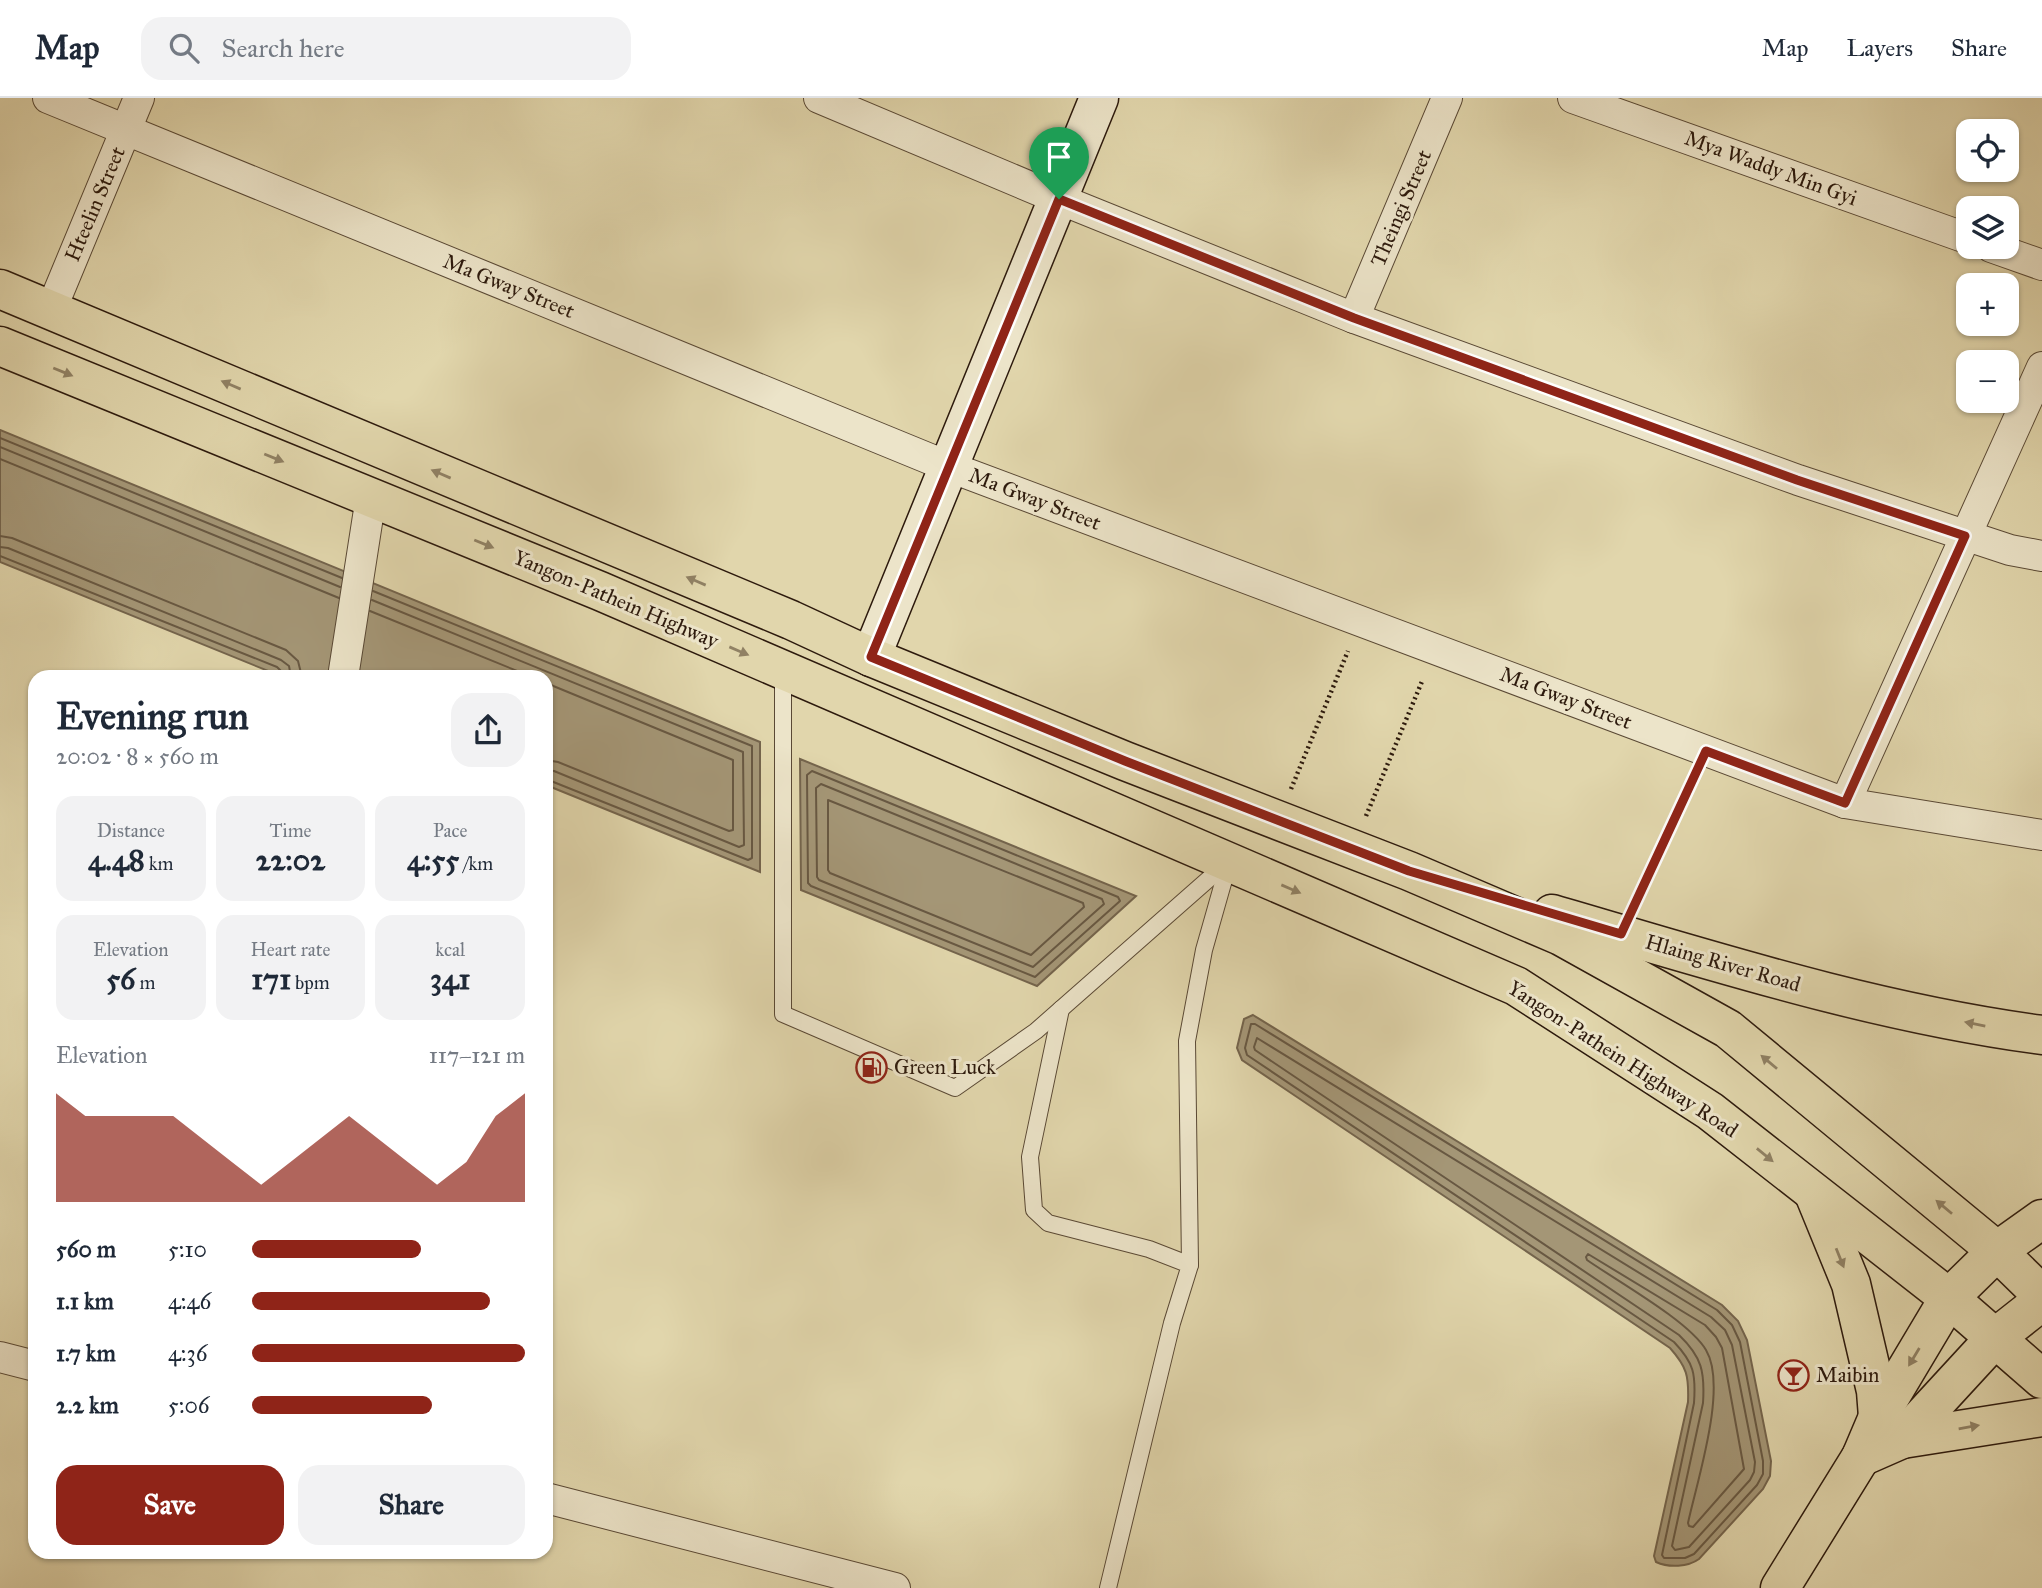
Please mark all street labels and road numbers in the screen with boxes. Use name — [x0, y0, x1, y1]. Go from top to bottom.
street label: Mya Waddy Min Gyi — [1681, 125, 1861, 211]
street label: Hteelin Street — [59, 142, 131, 265]
street label: Theingi Street — [1365, 145, 1437, 270]
street label: Ma Gway Street — [440, 248, 579, 324]
street label: Ma Gway Street — [965, 462, 1105, 536]
street label: Yangon-Pathein Highway — [510, 544, 723, 654]
street label: Ma Gway Street — [1496, 661, 1636, 735]
street label: Hlaing River Road — [1642, 928, 1804, 998]
street label: Yangon-Pathein Highway Road — [1503, 975, 1743, 1143]

